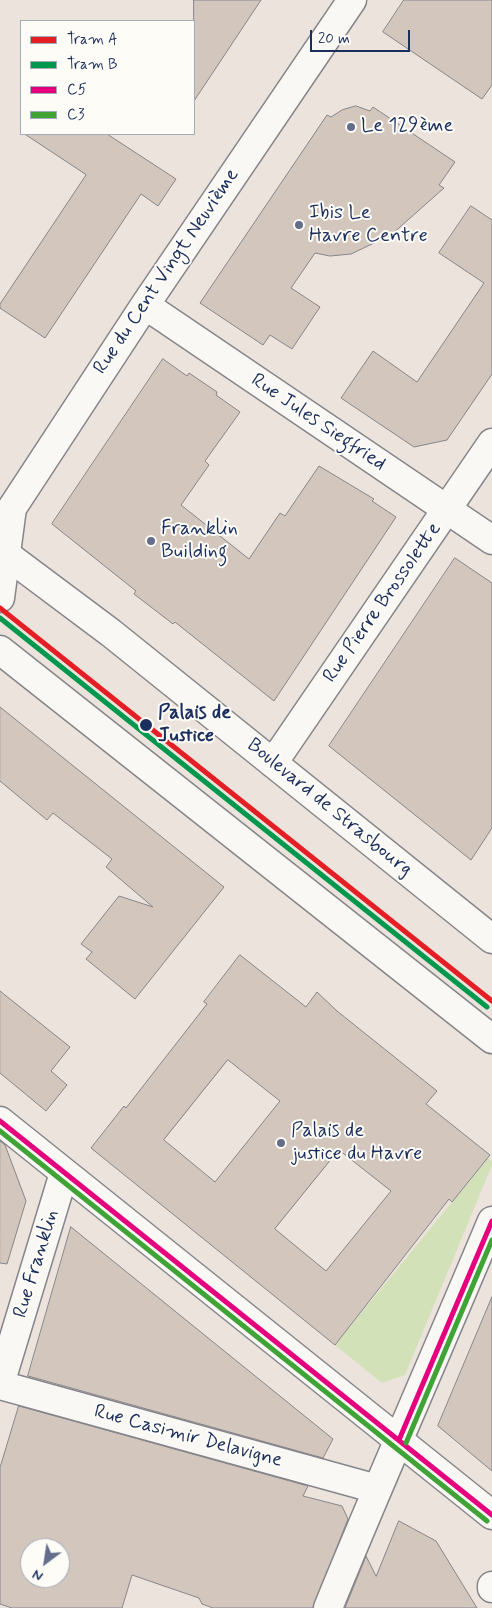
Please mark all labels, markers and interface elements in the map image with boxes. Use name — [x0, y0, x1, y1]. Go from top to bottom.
legend — [20, 20, 195, 135]
scale bar — [312, 20, 412, 52]
text: 20 m — [318, 29, 350, 49]
text: Tram A — [67, 30, 117, 50]
text: Tram B — [67, 55, 117, 75]
text: C5 — [67, 80, 87, 100]
text: C3 — [67, 105, 84, 125]
place label: Le 129ème — [361, 115, 453, 139]
marker: Le 129ème — [345, 121, 357, 133]
street label: Rue du Cent Vingt Neuvième — [89, 165, 245, 379]
place label: Ibis Le Havre Centre — [309, 202, 428, 249]
marker: Ibis Le Havre Centre — [293, 219, 305, 231]
street label: Rue Jules Siegfried — [246, 369, 390, 477]
place label: Franklin Building — [161, 518, 238, 565]
street label: Rue Pierre Brossolette — [319, 518, 447, 688]
marker: Franklin Building — [145, 535, 157, 547]
place label: Palais de Justice — [158, 702, 231, 749]
marker: Palais de Justice — [138, 717, 154, 733]
street label: Boulevard de Strasbourg — [241, 734, 417, 882]
place label: Palais de justice du Havre — [291, 1120, 422, 1167]
marker: Palais de justice du Havre — [275, 1137, 287, 1149]
street label: Rue Franklin — [9, 1207, 65, 1321]
street label: Rue Casimir Delavigne — [91, 1400, 285, 1474]
north arrow — [20, 1538, 70, 1588]
text: N — [29, 1565, 46, 1585]

